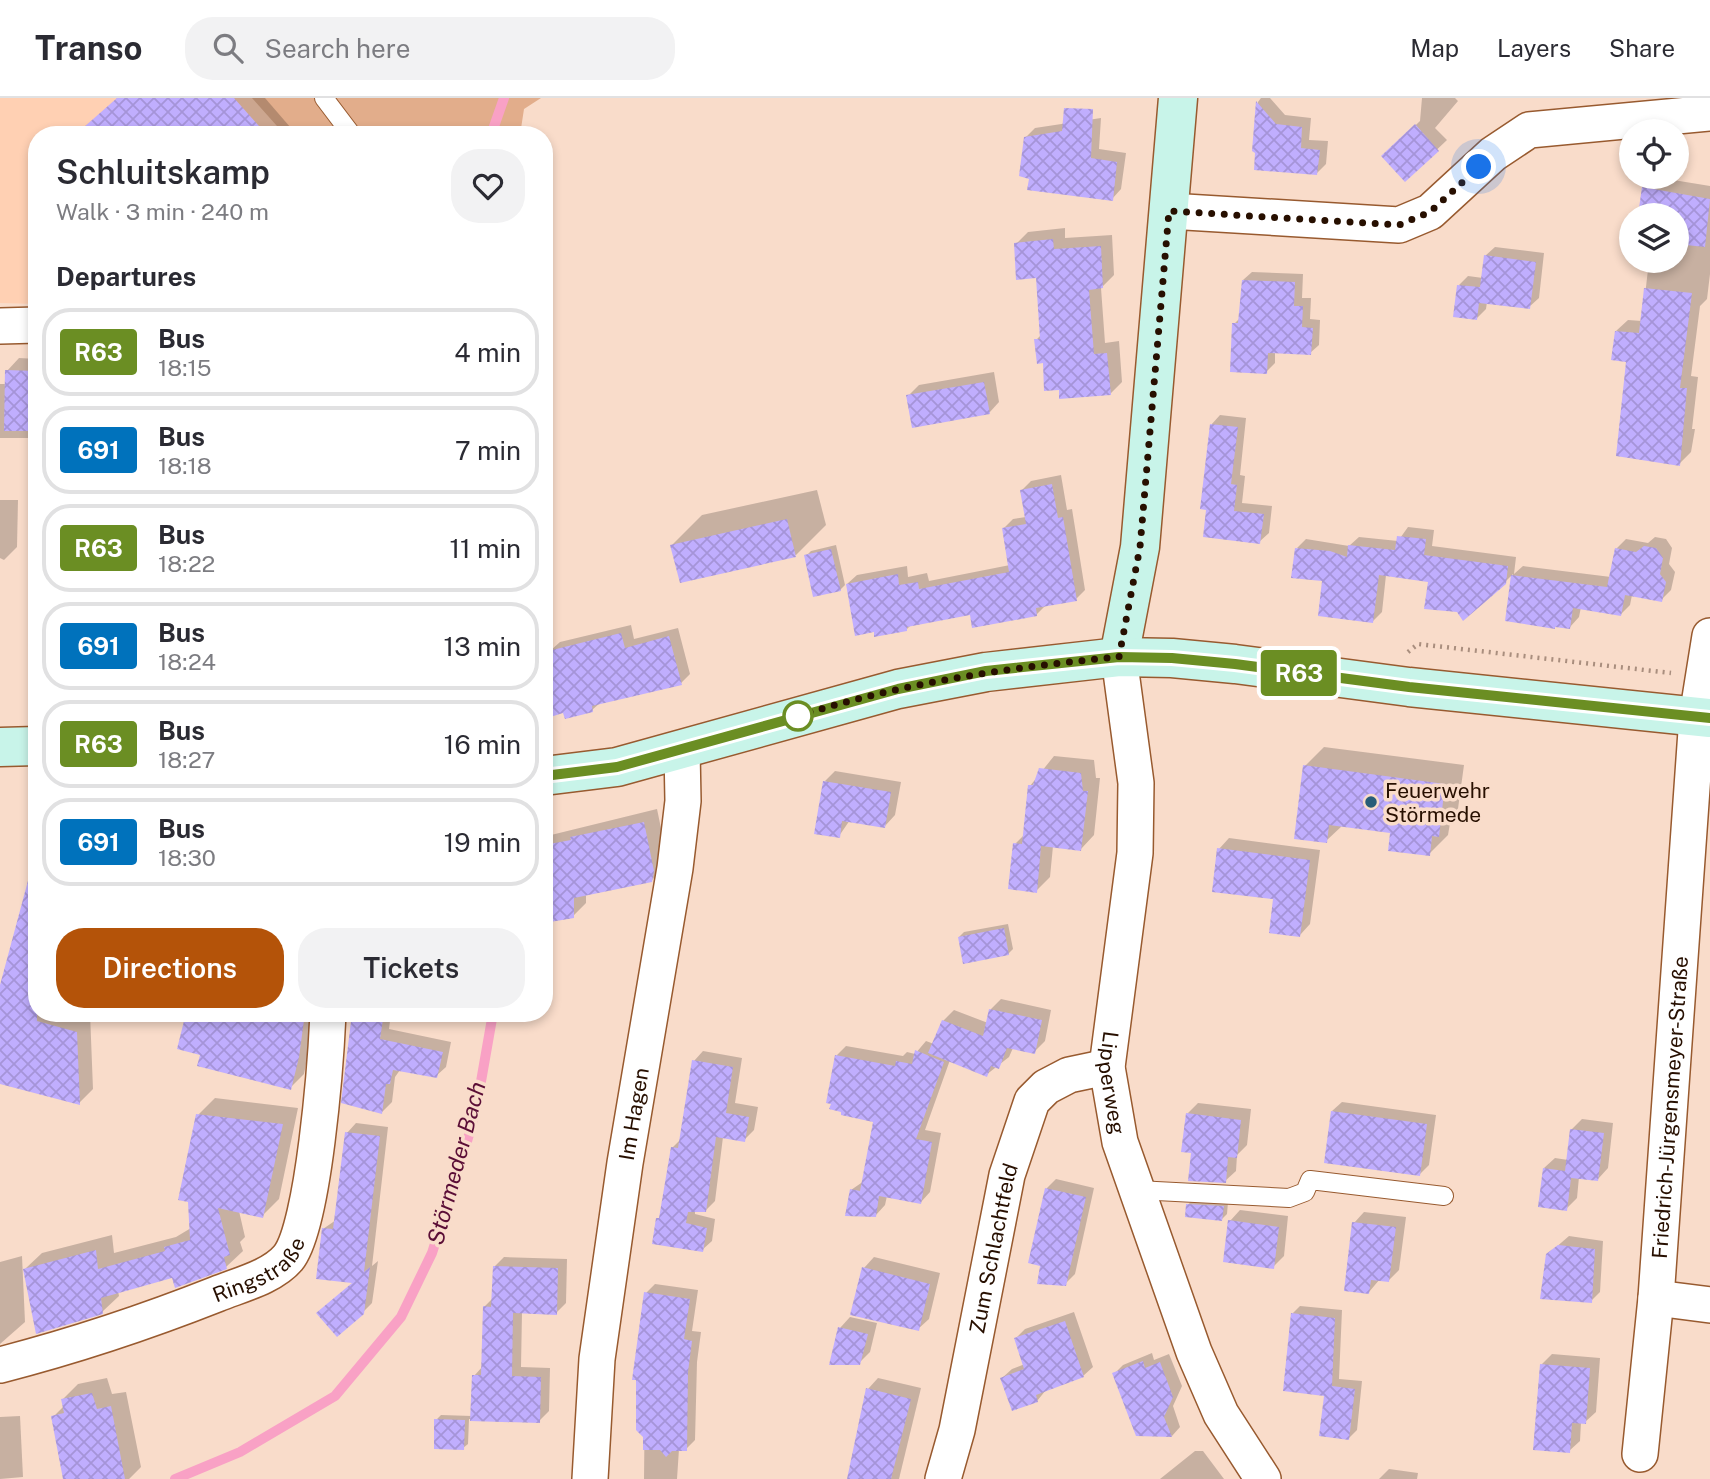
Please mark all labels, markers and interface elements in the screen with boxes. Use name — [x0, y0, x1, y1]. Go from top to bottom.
search box — [185, 17, 675, 80]
text: Transo — [35, 29, 143, 67]
icon: search — [209, 29, 247, 67]
text: Search here — [265, 33, 411, 64]
text: Map — [1410, 34, 1459, 62]
text: Layers — [1497, 34, 1571, 62]
text: Share — [1609, 34, 1675, 62]
map controls — [1619, 119, 1689, 273]
button: locate — [1619, 119, 1689, 189]
button: heart — [451, 149, 525, 223]
your location — [1461, 149, 1496, 184]
text: Schluitskamp — [56, 153, 270, 191]
text: Walk · 3 min · 240 m — [56, 198, 269, 225]
button: layers — [1619, 203, 1689, 273]
text: Departures — [56, 261, 196, 292]
text: Bus — [158, 323, 205, 354]
text: 4 min — [454, 337, 521, 368]
text: R63 — [74, 338, 123, 366]
text: 18:15 — [158, 354, 212, 381]
text: Bus — [158, 421, 205, 452]
text: 7 min — [455, 435, 521, 466]
text: 691 — [78, 436, 119, 464]
text: 18:18 — [158, 452, 212, 479]
text: Bus — [158, 519, 205, 550]
text: 11 min — [449, 533, 521, 564]
text: R63 — [74, 534, 123, 562]
text: 18:22 — [158, 550, 215, 577]
text: Bus — [158, 617, 205, 648]
text: 13 min — [444, 631, 521, 662]
text: 691 — [78, 632, 119, 660]
text: 18:24 — [158, 648, 216, 675]
line badge: R63 — [1259, 650, 1339, 696]
text: R63 — [1275, 659, 1323, 687]
unlabelled marker — [783, 701, 813, 731]
text: Bus — [158, 715, 205, 746]
text: 16 min — [444, 729, 521, 760]
text: R63 — [74, 730, 123, 758]
text: 18:27 — [158, 746, 215, 773]
place label: Feuerwehr Störmede — [1385, 778, 1490, 827]
marker: Feuerwehr Störmede — [1363, 794, 1379, 810]
text: Bus — [158, 813, 205, 844]
text: 19 min — [444, 827, 521, 858]
text: 691 — [78, 828, 119, 856]
text: 18:30 — [158, 844, 216, 871]
button: Directions — [56, 928, 284, 1008]
button: Tickets — [298, 928, 525, 1008]
street label: Friedrich-Jürgensmeyer-Straße — [1646, 955, 1693, 1260]
street label: Lipperweg — [1094, 1030, 1131, 1136]
street label: Im Hagen — [613, 1066, 653, 1162]
water label: Störmeder Bach — [421, 1078, 491, 1248]
street label: Zum Schlachtfeld — [964, 1160, 1023, 1336]
street label: Ringstraße — [209, 1234, 310, 1307]

